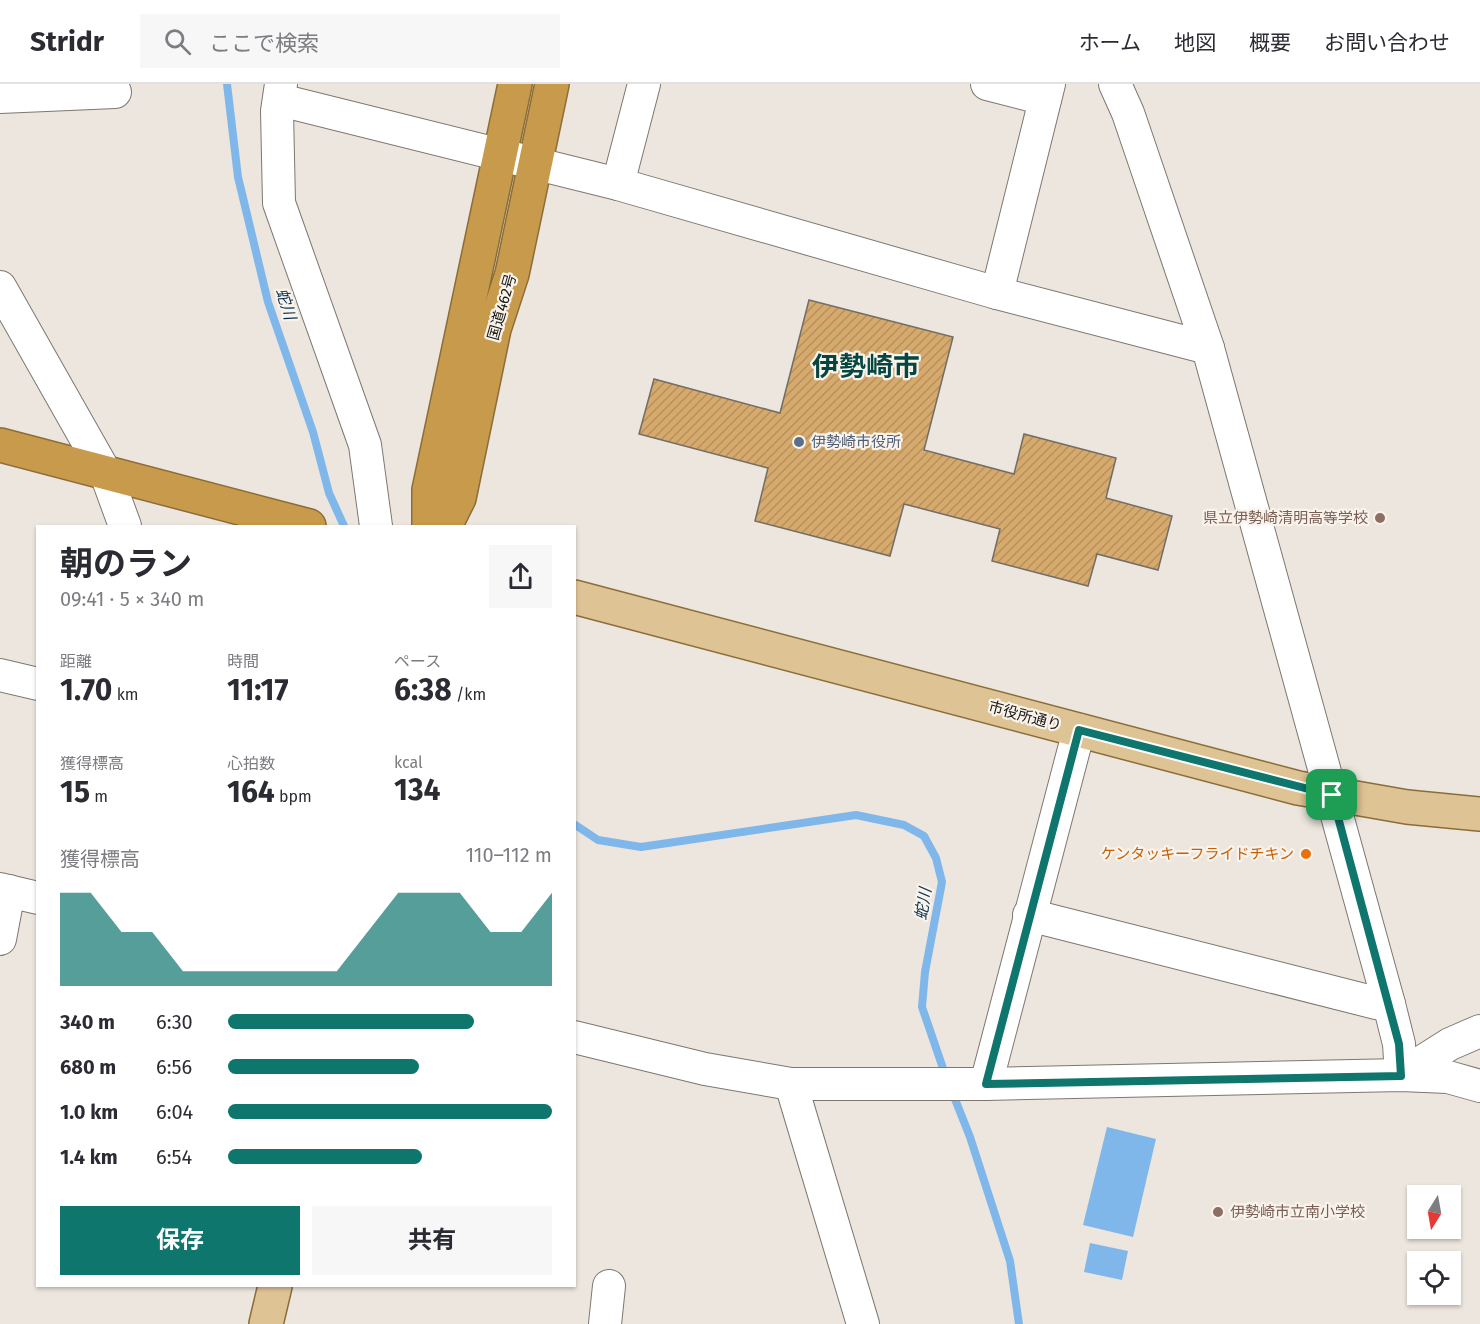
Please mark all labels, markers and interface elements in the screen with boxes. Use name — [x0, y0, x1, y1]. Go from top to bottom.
search box — [140, 14, 560, 68]
text: Stridr — [30, 25, 104, 58]
icon: search — [161, 25, 194, 58]
text: ここで検索 — [209, 30, 319, 57]
text: ホーム — [1079, 30, 1141, 56]
text: 地図 — [1174, 30, 1216, 56]
text: 概要 — [1249, 30, 1291, 56]
text: お問い合わせ — [1324, 30, 1450, 56]
street label: 国道462号 — [484, 272, 520, 342]
water label: 蛇川 — [272, 286, 300, 324]
district label: 伊勢崎市 — [812, 351, 920, 383]
place label: 伊勢崎市役所 — [811, 433, 901, 451]
marker: 伊勢崎市役所 — [792, 435, 806, 449]
place label: 県立伊勢崎清明高等学校 — [1203, 509, 1368, 527]
marker: 県立伊勢崎清明高等学校 — [1373, 511, 1387, 525]
text: 朝のラン — [60, 544, 192, 584]
button: share — [489, 545, 552, 608]
text: 09:41 · 5 × 340 m — [60, 587, 204, 611]
text: 距離 — [60, 652, 92, 671]
text: 時間 — [227, 652, 259, 671]
text: ペース — [394, 652, 441, 671]
text: 1.70 — [60, 672, 112, 708]
text: 11:17 — [227, 672, 288, 708]
text: 6:38 — [394, 672, 452, 708]
text: km — [112, 685, 139, 704]
text: /km — [452, 685, 486, 704]
street label: 市役所通り — [986, 698, 1064, 734]
text: kcal — [394, 753, 423, 772]
text: 獲得標高 — [60, 754, 124, 773]
text: 心拍数 — [227, 754, 275, 773]
pin — [1306, 769, 1357, 820]
text: 134 — [394, 772, 440, 808]
text: 15 — [60, 774, 90, 810]
text: 164 — [227, 774, 275, 810]
icon: arrive — [1315, 778, 1348, 811]
text: m — [90, 787, 108, 806]
text: bpm — [275, 787, 312, 806]
text: 110–112 m — [465, 843, 552, 867]
place label: ケンタッキーフライドチキン — [1101, 845, 1294, 863]
text: 獲得標高 — [60, 847, 140, 871]
marker: ケンタッキーフライドチキン — [1299, 847, 1313, 861]
water label: 蛇川 — [911, 885, 935, 921]
text: 340 m — [60, 1010, 115, 1034]
text: 6:30 — [156, 1010, 193, 1034]
text: 680 m — [60, 1055, 116, 1079]
text: 6:56 — [156, 1055, 192, 1079]
text: 1.0 km — [60, 1100, 118, 1124]
text: 6:04 — [156, 1100, 193, 1124]
text: 1.4 km — [60, 1145, 118, 1169]
text: 6:54 — [156, 1145, 192, 1169]
north arrow — [1407, 1185, 1461, 1239]
map controls — [1407, 1185, 1461, 1305]
place label: 伊勢崎市立南小学校 — [1230, 1203, 1365, 1221]
marker: 伊勢崎市立南小学校 — [1211, 1205, 1225, 1219]
button: 保存 — [60, 1206, 300, 1275]
button: 共有 — [312, 1206, 552, 1275]
button: locate — [1407, 1251, 1461, 1305]

